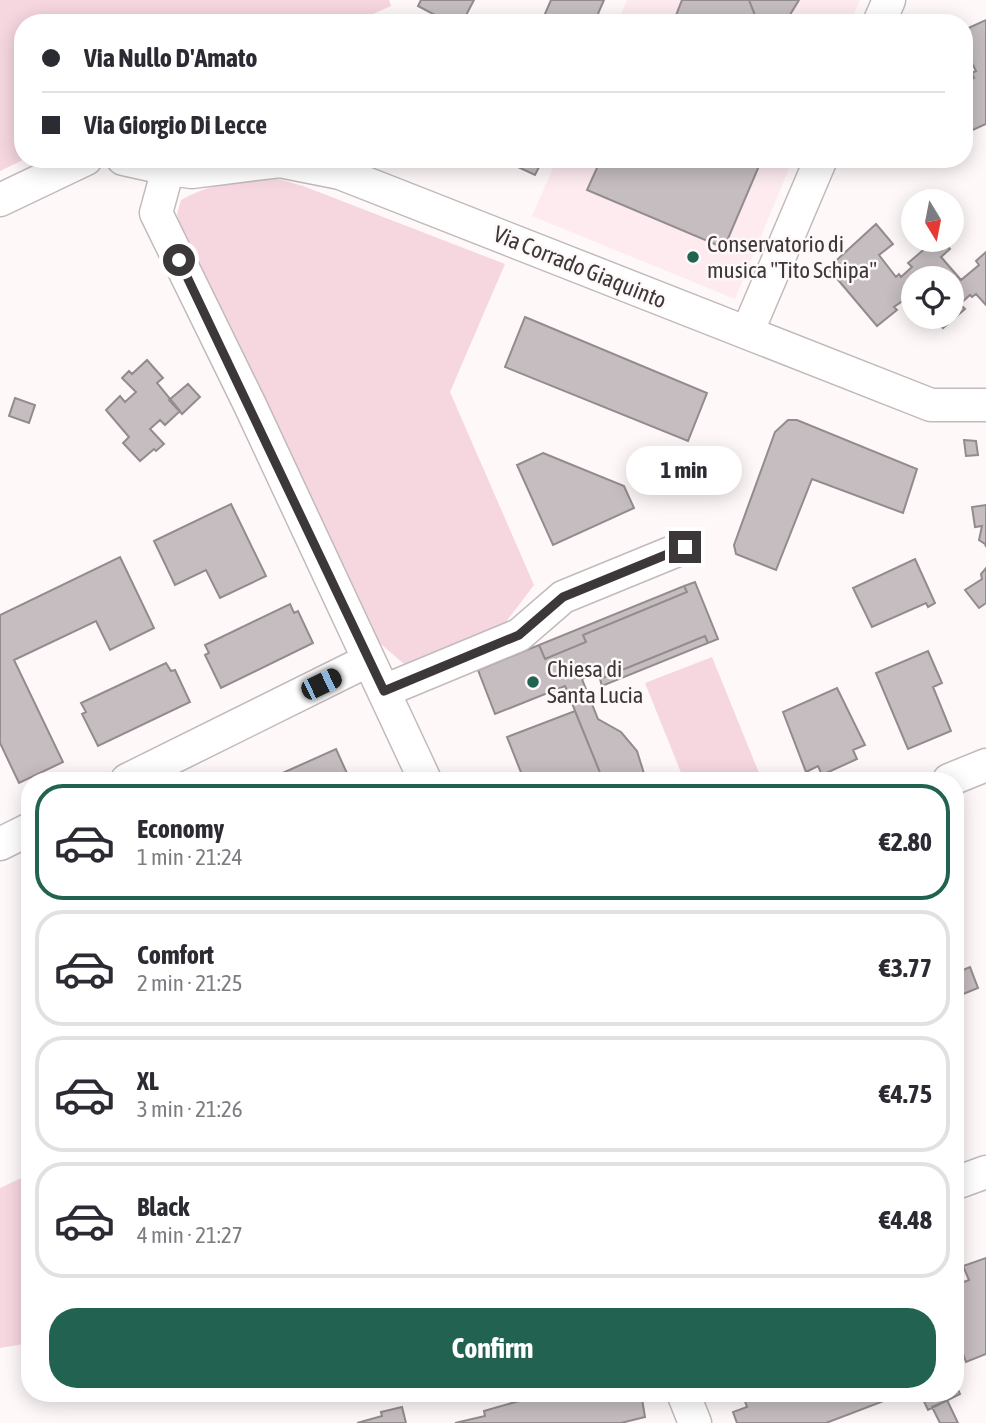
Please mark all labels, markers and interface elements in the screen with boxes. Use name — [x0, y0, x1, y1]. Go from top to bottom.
text: Via Nullo D'Amato — [84, 43, 257, 73]
text: Via Giorgio Di Lecce — [84, 110, 267, 140]
north arrow — [901, 189, 964, 252]
map controls — [901, 189, 964, 329]
street label: Via Corrado Giaquinto — [490, 220, 670, 314]
place label: Conservatorio di musica "Tito Schipa" — [707, 231, 877, 283]
route start — [163, 244, 195, 276]
marker: Conservatorio di musica "Tito Schipa" — [685, 249, 701, 265]
button: locate — [901, 266, 964, 329]
callout: 1 min — [627, 446, 743, 494]
text: 1 min — [661, 457, 707, 483]
route end — [669, 531, 701, 563]
place label: Chiesa di Santa Lucia — [547, 656, 644, 708]
car — [298, 665, 345, 703]
marker: Chiesa di Santa Lucia — [525, 674, 541, 690]
icon: car — [53, 811, 116, 874]
text: Economy — [137, 814, 224, 844]
text: €2.80 — [879, 827, 932, 857]
text: 1 min · 21:24 — [137, 844, 243, 870]
icon: car — [53, 937, 116, 1000]
text: Comfort — [137, 940, 214, 970]
text: €3.77 — [879, 953, 932, 983]
text: 2 min · 21:25 — [137, 970, 243, 996]
icon: car — [53, 1063, 116, 1126]
text: XL — [137, 1066, 159, 1096]
text: €4.75 — [879, 1079, 932, 1109]
text: 3 min · 21:26 — [137, 1096, 243, 1122]
icon: car — [53, 1189, 116, 1252]
text: Black — [137, 1192, 189, 1222]
text: €4.48 — [879, 1205, 932, 1235]
text: 4 min · 21:27 — [137, 1222, 243, 1248]
button: Confirm — [49, 1308, 936, 1388]

